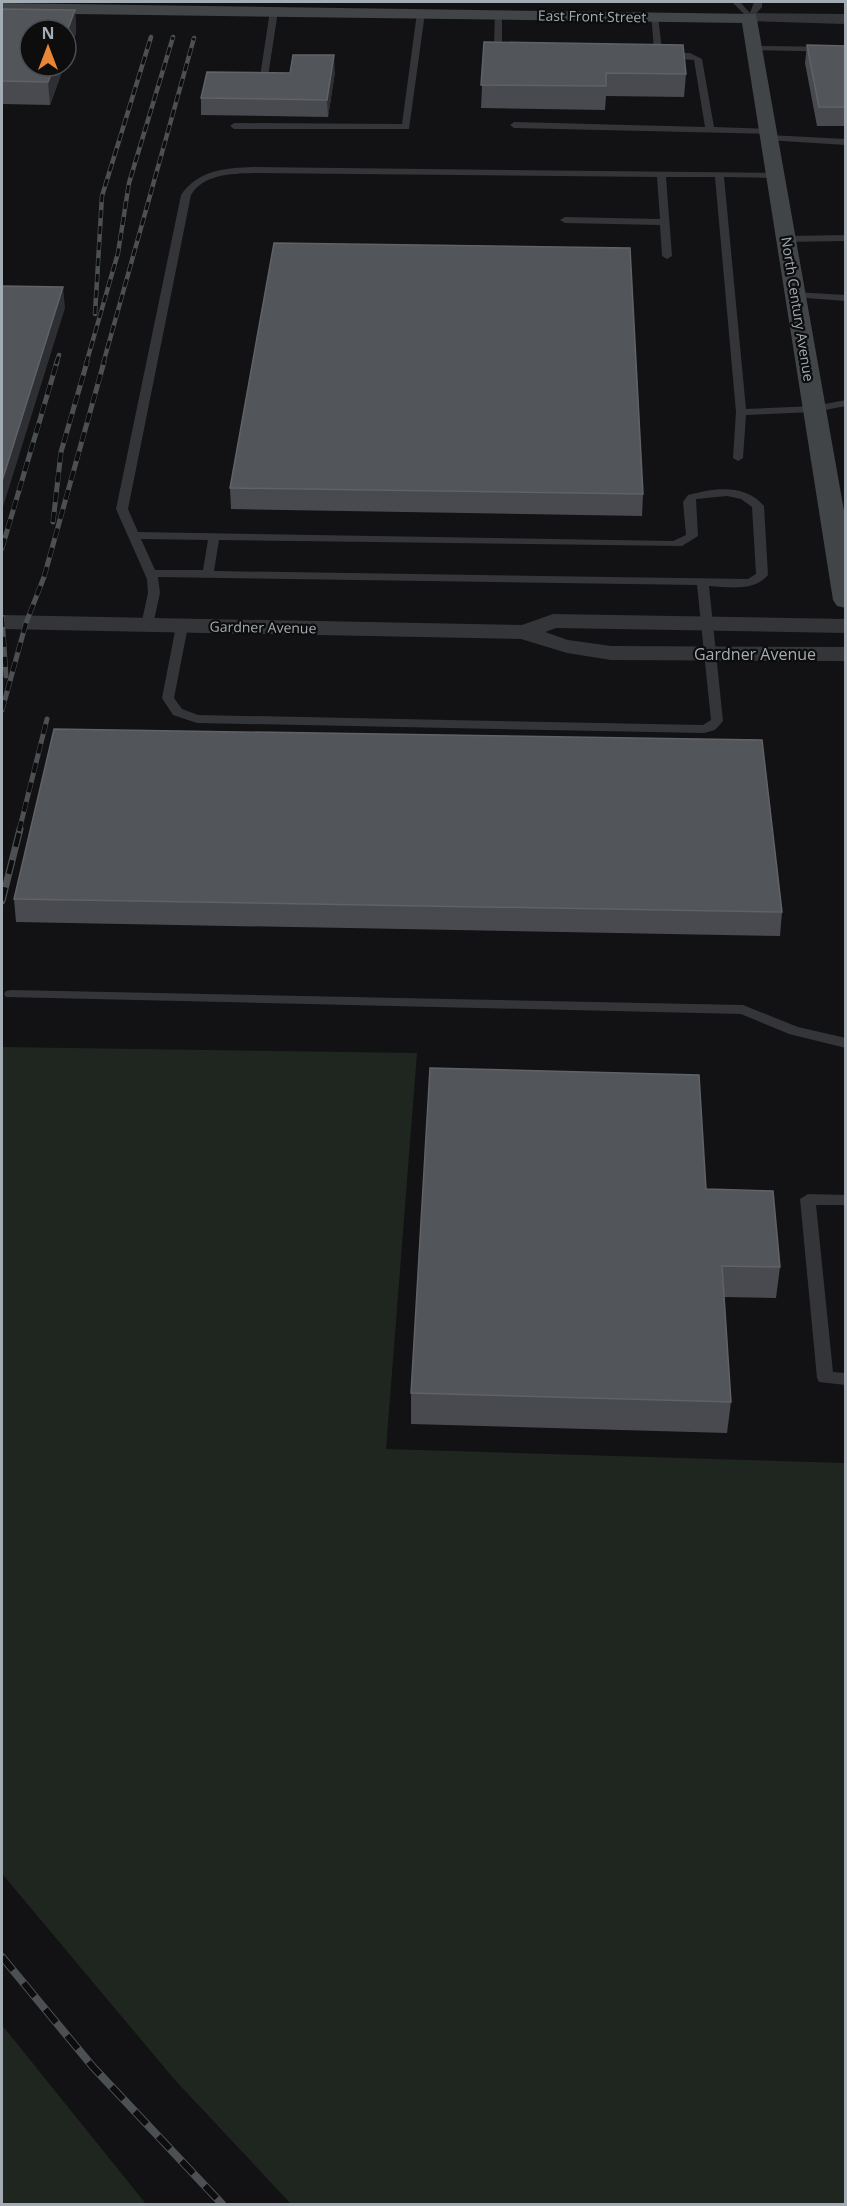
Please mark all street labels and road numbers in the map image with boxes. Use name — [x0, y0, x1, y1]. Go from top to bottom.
street label: East Front Street — [538, 6, 646, 26]
street label: North Century Avenue — [777, 235, 819, 383]
street label: Gardner Avenue — [209, 617, 317, 637]
street label: Gardner Avenue — [694, 643, 816, 665]

